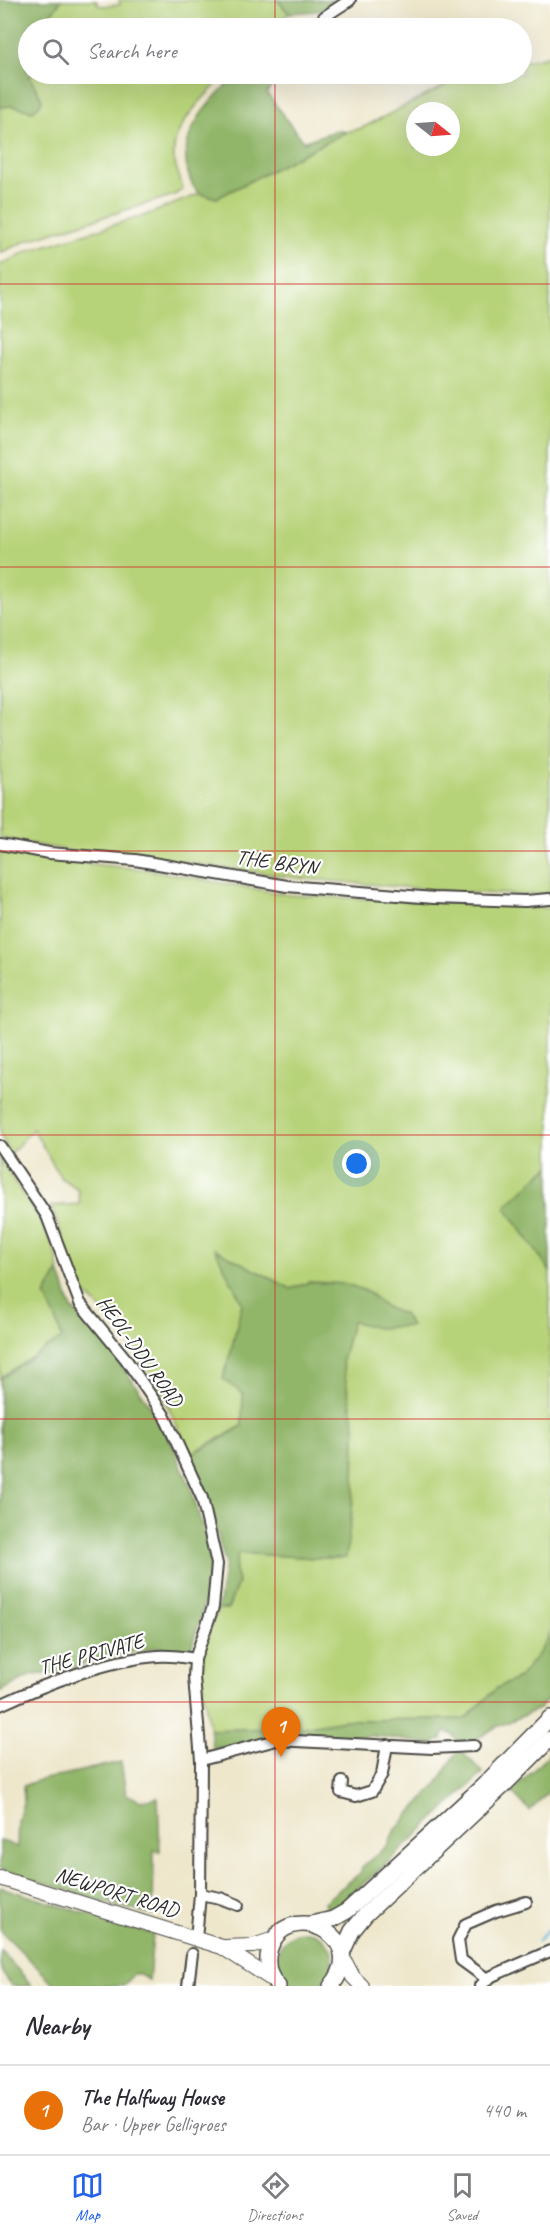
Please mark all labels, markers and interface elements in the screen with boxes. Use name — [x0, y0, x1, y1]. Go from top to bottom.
search box — [18, 18, 532, 84]
icon: search — [39, 35, 72, 68]
text: Search here — [87, 37, 177, 65]
north arrow — [406, 102, 460, 156]
street label: THE BRYN — [235, 843, 322, 881]
your location — [342, 1149, 371, 1178]
street label: HEOL-DDU ROAD — [91, 1290, 190, 1413]
street label: THE PRIVATE — [36, 1627, 149, 1680]
pin: 1 — [262, 1708, 300, 1757]
street label: NEWPORT ROAD — [52, 1861, 183, 1924]
text: Nearby — [24, 2009, 89, 2042]
text: The Halfway House — [81, 2084, 224, 2112]
text: 1 — [39, 2098, 48, 2123]
text: 440 m — [483, 2098, 526, 2123]
text: Bar · Upper Gelligroes — [81, 2112, 226, 2137]
tab: Map — [71, 2169, 104, 2225]
tab: Directions — [247, 2169, 303, 2225]
tab: Saved — [446, 2169, 479, 2225]

